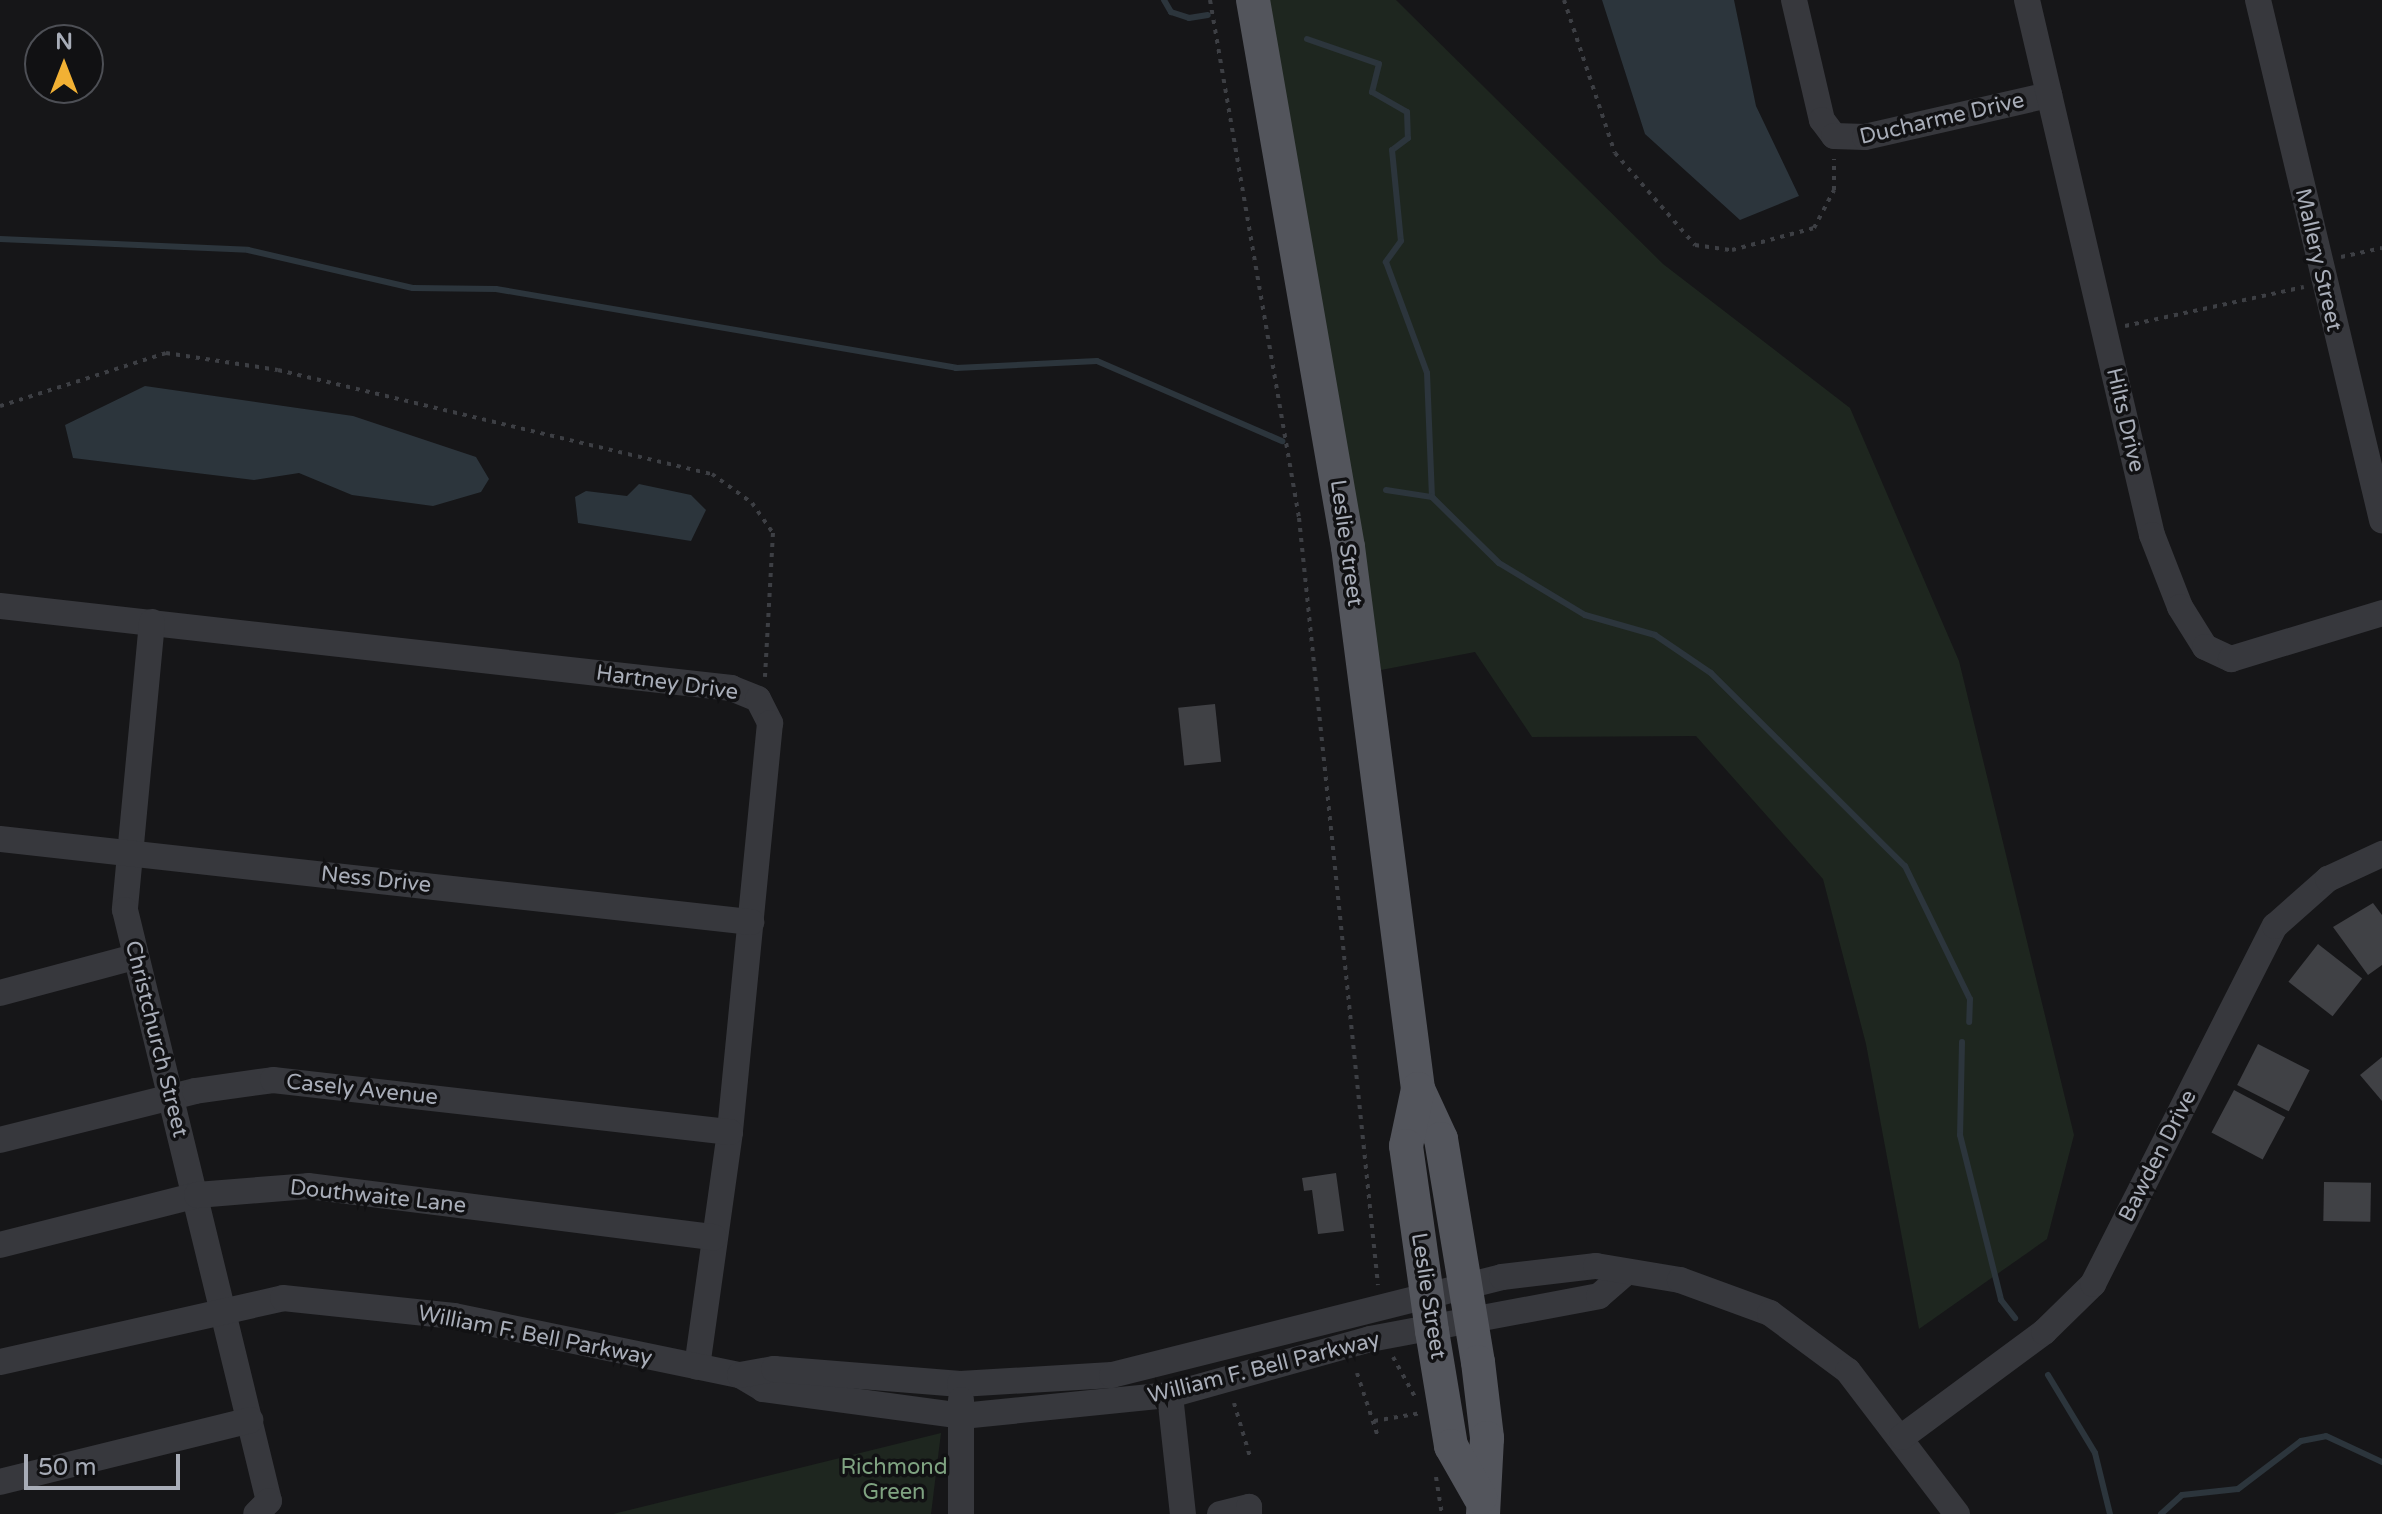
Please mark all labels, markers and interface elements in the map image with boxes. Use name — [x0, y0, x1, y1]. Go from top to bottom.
north arrow — [24, 24, 104, 104]
text: N — [55, 29, 73, 55]
street label: Ducharme Drive — [1857, 87, 2027, 151]
street label: Mallery Street — [2289, 186, 2347, 334]
street label: Hilts Drive — [2100, 365, 2150, 475]
street label: Leslie Street — [1324, 478, 1368, 608]
street label: Hartney Drive — [594, 660, 740, 706]
street label: Ness Drive — [320, 861, 432, 899]
street label: Christchurch Street — [119, 938, 193, 1140]
street label: Casely Avenue — [285, 1069, 439, 1111]
street label: Bawden Drive — [2113, 1086, 2203, 1226]
street label: Douthwaite Lane — [289, 1175, 467, 1219]
street label: Leslie Street — [1405, 1231, 1451, 1361]
street label: William F. Bell Parkway — [416, 1300, 654, 1372]
street label: William F. Bell Parkway — [1145, 1326, 1383, 1410]
scale bar — [28, 1438, 184, 1488]
text: 50 m — [38, 1453, 96, 1482]
park label: Richmond Green — [840, 1454, 948, 1506]

